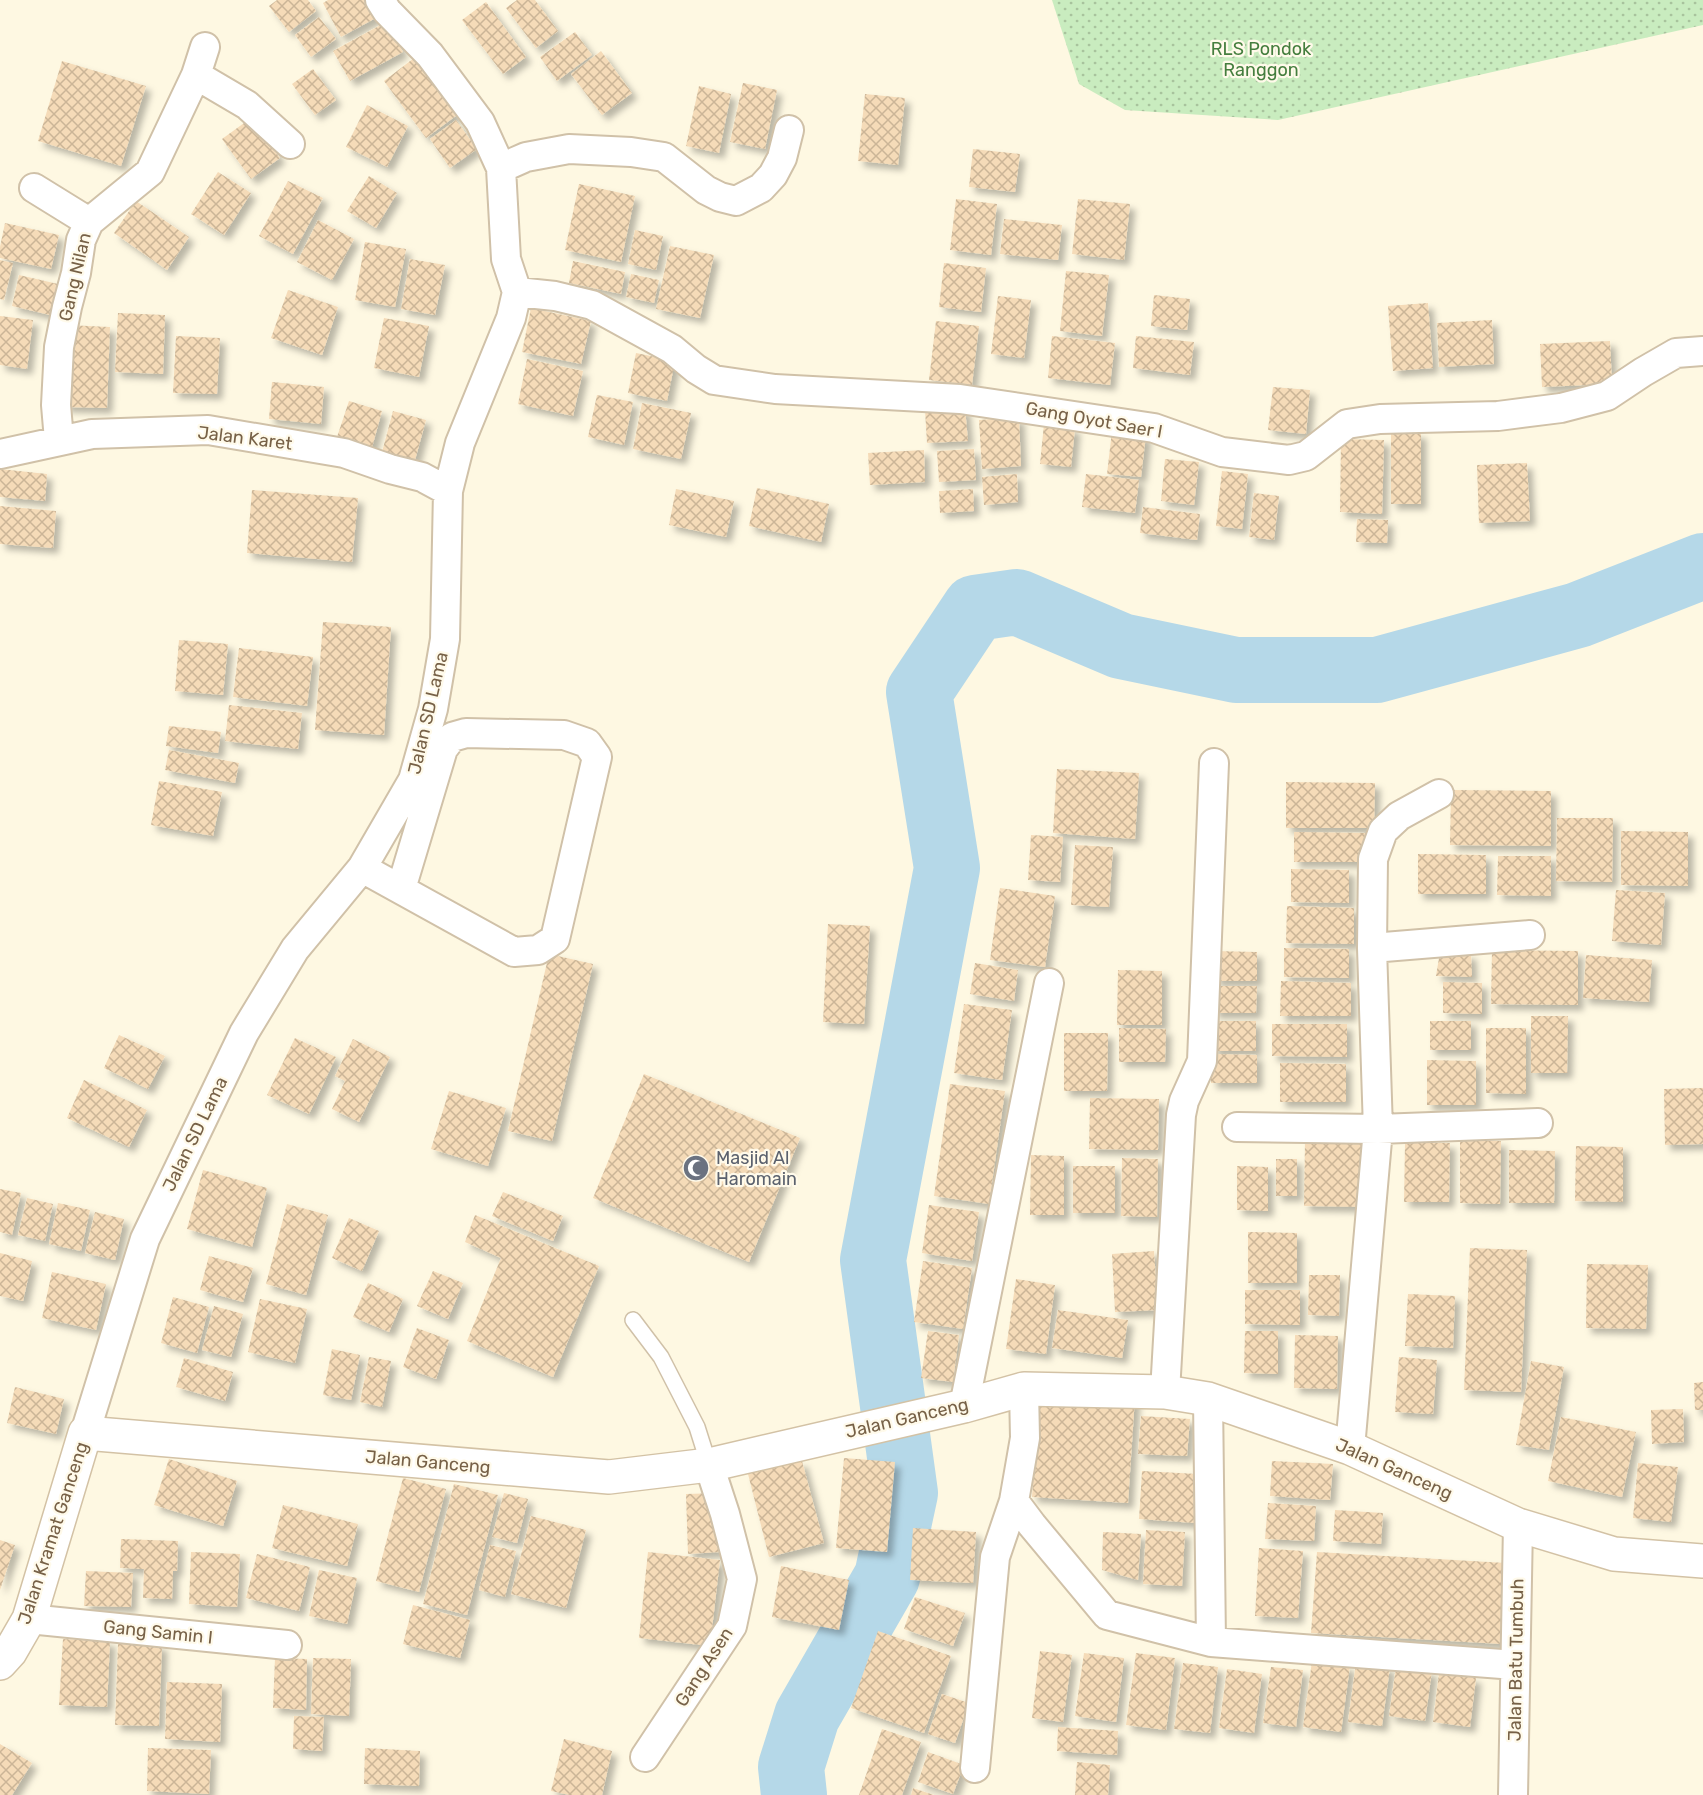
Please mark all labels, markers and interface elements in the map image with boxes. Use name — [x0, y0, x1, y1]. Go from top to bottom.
park label: RLS Pondok Ranggon — [1211, 38, 1312, 81]
street label: Gang Nilan — [54, 231, 96, 323]
street label: Gang Oyot Saer I — [1024, 397, 1164, 443]
street label: Jalan Karet — [196, 421, 294, 455]
street label: Jalan SD Lama — [403, 650, 453, 776]
street label: Jalan SD Lama — [158, 1073, 232, 1195]
place label: Masjid Al Haromain — [716, 1147, 797, 1190]
mosque icon: Masjid Al Haromain — [681, 1153, 711, 1183]
street label: Jalan Ganceng — [843, 1393, 971, 1443]
street label: Jalan Ganceng — [1332, 1433, 1456, 1505]
street label: Jalan Kramat Ganceng — [13, 1439, 93, 1627]
street label: Jalan Ganceng — [364, 1446, 492, 1478]
street label: Jalan Batu Tumbuh — [1504, 1578, 1528, 1742]
street label: Gang Samin I — [102, 1615, 214, 1649]
street label: Gang Asen — [670, 1623, 738, 1711]

